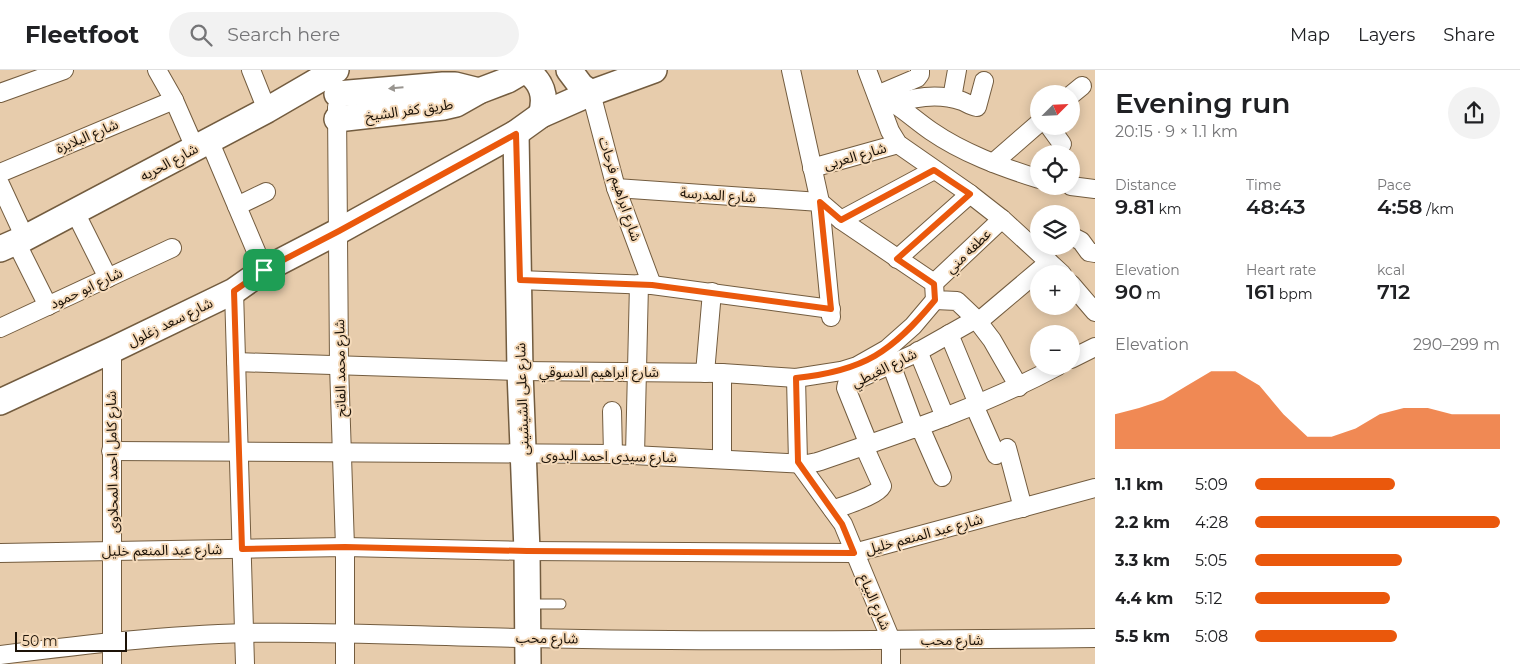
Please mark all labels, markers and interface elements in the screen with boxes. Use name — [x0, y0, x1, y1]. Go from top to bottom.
search box — [169, 12, 519, 57]
text: Fleetfoot — [25, 20, 139, 49]
icon: search — [187, 21, 215, 49]
text: Search here — [227, 23, 340, 46]
text: Map — [1290, 24, 1330, 46]
text: Layers — [1358, 24, 1415, 46]
text: Share — [1443, 24, 1495, 46]
one-way arrow — [388, 85, 404, 93]
north arrow — [1030, 85, 1080, 135]
map controls — [1030, 85, 1080, 375]
text: Evening run — [1115, 86, 1290, 120]
button: share — [1448, 87, 1500, 139]
street label: طريق كفر الشيخ — [364, 95, 455, 127]
street label: شارع البلايزة — [53, 115, 122, 159]
text: 20:15 · 9 × 1.1 km — [1115, 122, 1238, 141]
street label: شارع ابراهيم فرحات — [593, 134, 645, 244]
street label: شارع العربى — [822, 138, 889, 175]
street label: شارع الحريه — [137, 139, 202, 186]
button: locate — [1030, 145, 1080, 195]
text: Distance — [1115, 176, 1177, 194]
text: Time — [1246, 176, 1281, 194]
text: Pace — [1377, 176, 1411, 194]
street label: شارع المدرسة — [679, 183, 757, 209]
text: 9.81 — [1115, 194, 1155, 219]
text: 48:43 — [1246, 194, 1306, 219]
text: 4:58 — [1377, 194, 1423, 219]
text: km — [1155, 200, 1182, 218]
text: /km — [1423, 200, 1454, 218]
button: layers — [1030, 205, 1080, 255]
street label: عطفه مني — [941, 225, 996, 279]
pin — [243, 249, 285, 291]
icon: arrive — [250, 256, 278, 284]
text: Elevation — [1115, 261, 1180, 279]
text: Heart rate — [1246, 261, 1316, 279]
text: kcal — [1377, 261, 1405, 279]
street label: شارع ابو حمود — [47, 263, 126, 314]
button: + — [1030, 265, 1080, 315]
text: 90 — [1115, 279, 1142, 304]
text: 161 — [1246, 279, 1275, 304]
text: 712 — [1377, 279, 1410, 304]
text: m — [1142, 285, 1161, 303]
text: bpm — [1275, 285, 1313, 303]
street label: شارع سعد زغلول — [124, 294, 217, 352]
street label: شارع محمد الفاتح — [330, 319, 352, 417]
button: − — [1030, 325, 1080, 375]
text: Elevation — [1115, 335, 1189, 354]
text: 290–299 m — [1413, 335, 1500, 354]
street label: شارع على الشيشينى — [511, 342, 535, 456]
street label: شارع الغيطي — [848, 344, 921, 394]
street label: شارع ابراهيم الدسوقي — [539, 363, 659, 383]
street label: شارع كامل احمد المحلاوى — [102, 391, 124, 533]
street label: شارع سيدى احمد البدوى — [541, 446, 677, 468]
text: 1.1 km — [1115, 475, 1163, 494]
text: 5:09 — [1195, 475, 1228, 494]
street label: شارع عبد المنعم خليل — [863, 510, 985, 560]
text: 2.2 km — [1115, 513, 1170, 532]
text: 4:28 — [1195, 513, 1228, 532]
street label: شارع عبد المنعم خليل — [102, 540, 222, 562]
text: 3.3 km — [1115, 551, 1170, 570]
text: 5:05 — [1195, 551, 1227, 570]
street label: شارع البياع — [853, 571, 895, 634]
text: 4.4 km — [1115, 589, 1173, 608]
text: 5:12 — [1195, 589, 1222, 608]
text: 5.5 km — [1115, 627, 1170, 646]
text: 5:08 — [1195, 627, 1228, 646]
street label: شارع محب — [516, 628, 578, 650]
scale bar — [15, 629, 128, 652]
street label: شارع محب — [921, 631, 983, 651]
text: 50 m — [22, 632, 58, 650]

